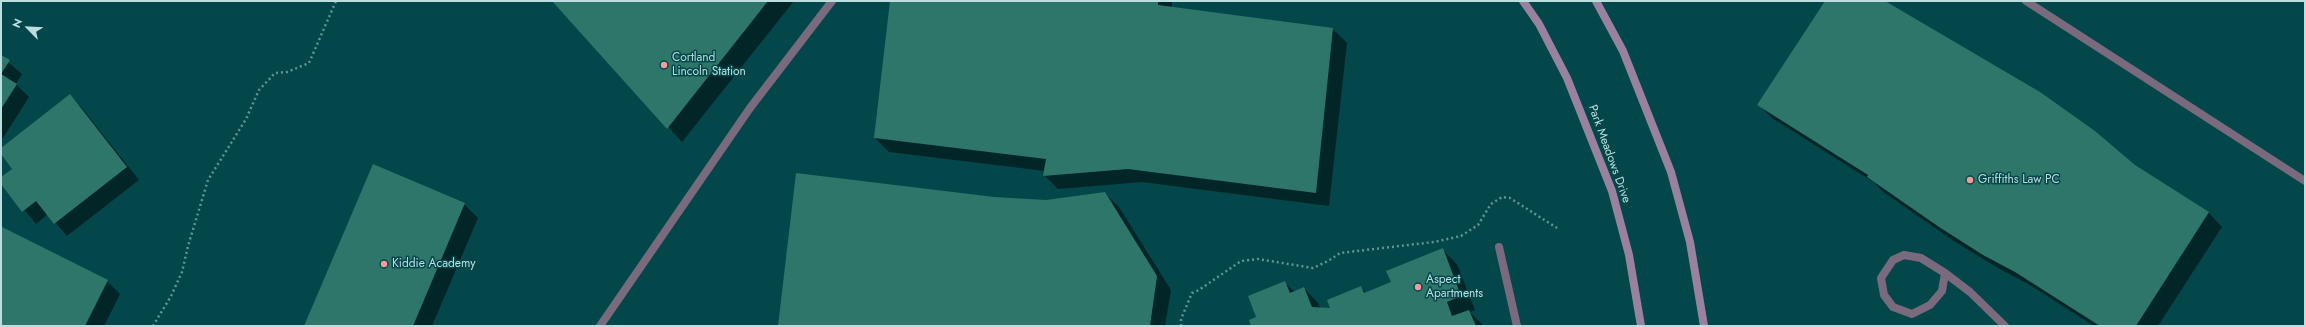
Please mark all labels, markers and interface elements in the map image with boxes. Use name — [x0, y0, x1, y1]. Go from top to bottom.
north arrow — [8, 8, 48, 48]
text: N — [8, 16, 26, 30]
place label: Cortland Lincoln Station — [672, 51, 746, 79]
marker: Cortland Lincoln Station — [659, 60, 669, 70]
street label: Park Meadows Drive — [1585, 103, 1633, 205]
place label: Griffiths Law PC — [1978, 173, 2060, 187]
marker: Griffiths Law PC — [1965, 175, 1975, 185]
place label: Kiddie Academy — [392, 257, 476, 271]
marker: Kiddie Academy — [379, 259, 389, 269]
place label: Aspect Apartments — [1426, 273, 1483, 301]
marker: Aspect Apartments — [1413, 282, 1423, 292]

